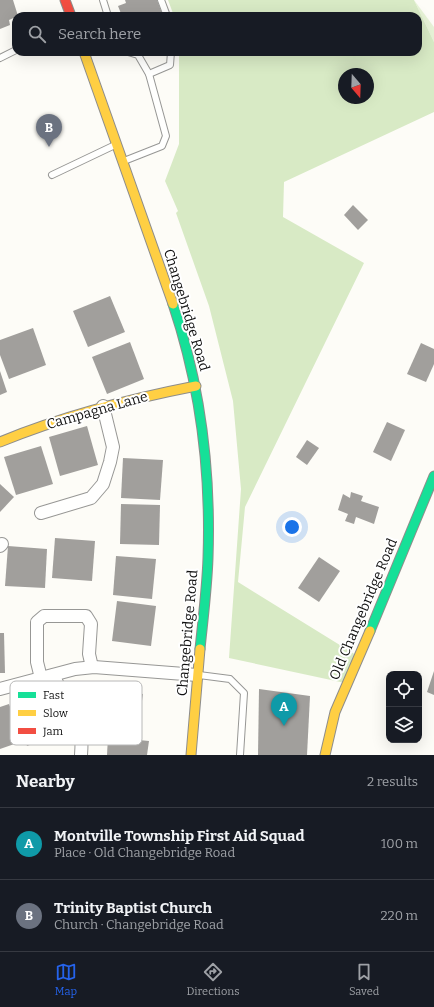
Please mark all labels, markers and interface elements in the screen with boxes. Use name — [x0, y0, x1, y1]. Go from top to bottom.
search box — [12, 12, 422, 56]
icon: search — [26, 23, 48, 45]
text: Search here — [58, 25, 141, 43]
north arrow — [338, 68, 374, 104]
pin: B — [36, 114, 62, 147]
street label: Changebridge Road — [160, 247, 213, 373]
street label: Campagna Lane — [45, 388, 150, 433]
your location — [282, 517, 302, 537]
street label: Old Changebridge Road — [326, 536, 401, 683]
street label: Changebridge Road — [174, 569, 201, 697]
map controls — [386, 671, 422, 743]
button: locate — [386, 671, 422, 707]
legend — [10, 681, 142, 745]
text: Fast — [43, 689, 64, 702]
pin: A — [271, 693, 297, 726]
text: Slow — [43, 707, 68, 720]
button: layers — [386, 707, 422, 743]
text: Jam — [42, 725, 63, 738]
text: Nearby — [16, 771, 75, 792]
text: 2 results — [367, 774, 418, 789]
text: Montville Township First Aid Squad — [54, 827, 305, 845]
text: A — [24, 836, 34, 851]
text: 100 m — [381, 836, 418, 851]
text: Place · Old Changebridge Road — [54, 845, 235, 860]
text: Trinity Baptist Church — [54, 899, 212, 917]
text: B — [25, 908, 33, 923]
text: 220 m — [381, 908, 418, 923]
text: Church · Changebridge Road — [54, 917, 224, 932]
tab: Map — [55, 961, 77, 998]
tab: Directions — [187, 961, 239, 998]
tab: Saved — [349, 961, 379, 998]

